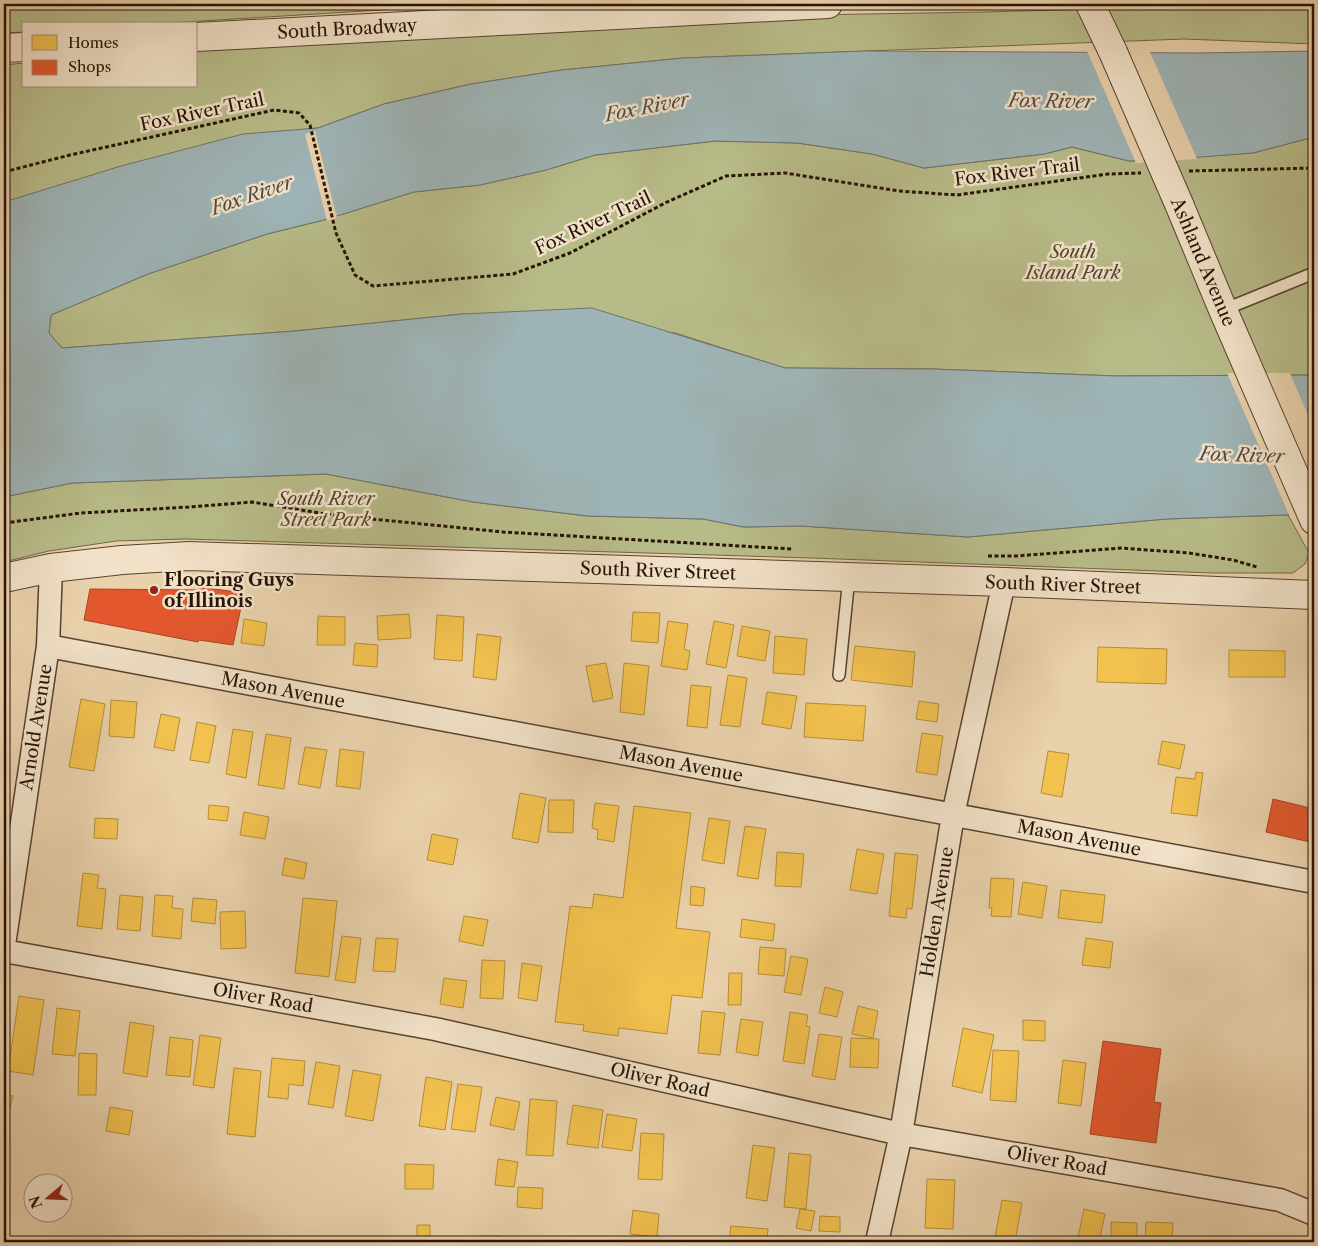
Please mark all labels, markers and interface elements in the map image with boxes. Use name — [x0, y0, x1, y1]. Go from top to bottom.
street label: South Broadway — [277, 14, 418, 44]
legend — [22, 22, 198, 88]
text: Homes — [68, 33, 119, 52]
text: Shops — [68, 57, 111, 76]
water label: Fox River — [601, 87, 692, 127]
street label: Fox River Trail — [138, 88, 266, 136]
water label: Fox River — [1006, 89, 1095, 113]
street label: Fox River Trail — [953, 153, 1081, 191]
water label: Fox River — [206, 170, 297, 220]
street label: Fox River Trail — [531, 186, 655, 260]
street label: Ashland Avenue — [1166, 193, 1240, 330]
park label: South Island Park — [1023, 241, 1121, 284]
water label: Fox River — [1197, 442, 1286, 468]
park label: South River Street Park — [276, 488, 376, 531]
street label: South River Street — [580, 557, 737, 585]
place label: Flooring Guys of Illinois — [164, 569, 294, 612]
street label: South River Street — [985, 571, 1142, 599]
marker: Flooring Guys of Illinois — [148, 584, 160, 596]
street label: Arnold Avenue — [15, 662, 57, 793]
street label: Mason Avenue — [219, 667, 347, 713]
street label: Mason Avenue — [617, 741, 745, 787]
street label: Mason Avenue — [1015, 815, 1143, 861]
street label: Holden Avenue — [916, 845, 958, 979]
street label: Oliver Road — [211, 978, 315, 1018]
street label: Oliver Road — [608, 1058, 712, 1102]
street label: Oliver Road — [1005, 1141, 1109, 1181]
north arrow — [22, 1174, 72, 1224]
text: N — [25, 1194, 46, 1211]

